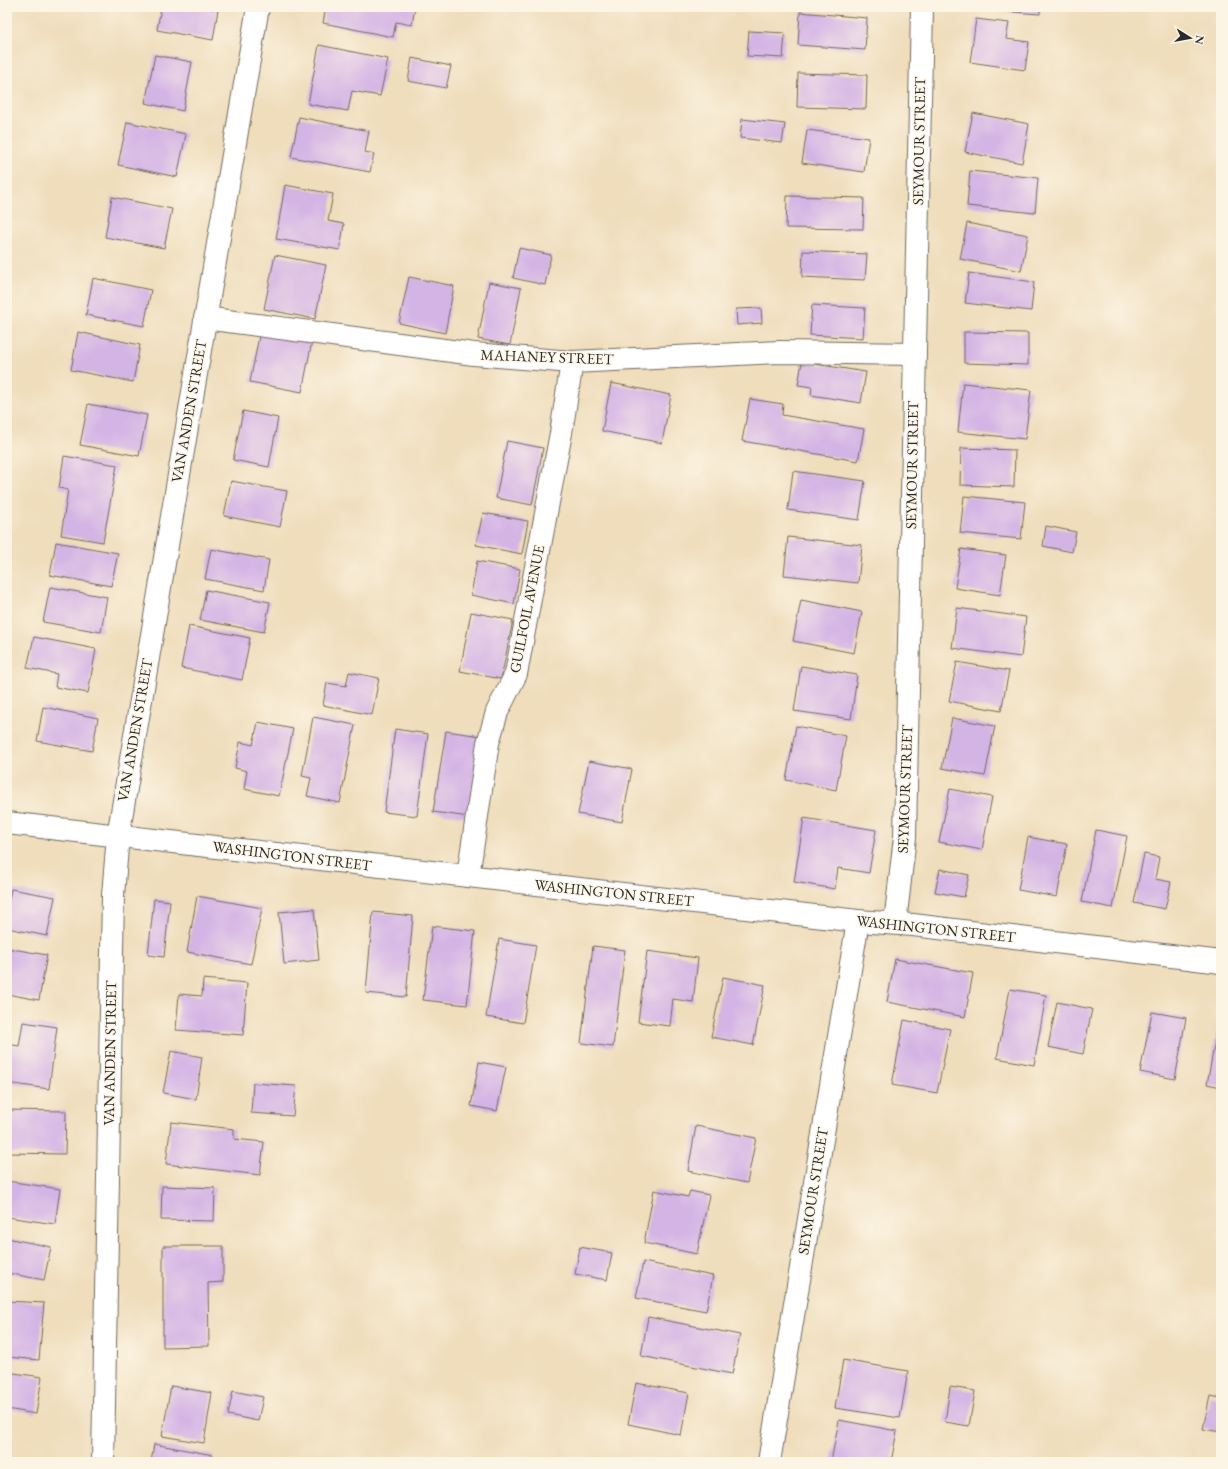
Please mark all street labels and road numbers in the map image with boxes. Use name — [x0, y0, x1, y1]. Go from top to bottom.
street label: SEYMOUR STREET — [908, 76, 929, 205]
street label: VAN ANDEN STREET — [167, 337, 211, 484]
street label: MAHANEY STREET — [480, 345, 615, 368]
street label: SEYMOUR STREET — [901, 400, 922, 529]
street label: GUILFOIL AVENUE — [505, 543, 548, 675]
street label: VAN ANDEN STREET — [113, 656, 157, 803]
street label: SEYMOUR STREET — [893, 723, 916, 854]
street label: WASHINGTON STREET — [212, 836, 374, 875]
street label: WASHINGTON STREET — [534, 875, 696, 910]
street label: WASHINGTON STREET — [856, 911, 1018, 946]
street label: VAN ANDEN STREET — [99, 979, 120, 1126]
street label: SEYMOUR STREET — [793, 1125, 832, 1256]

